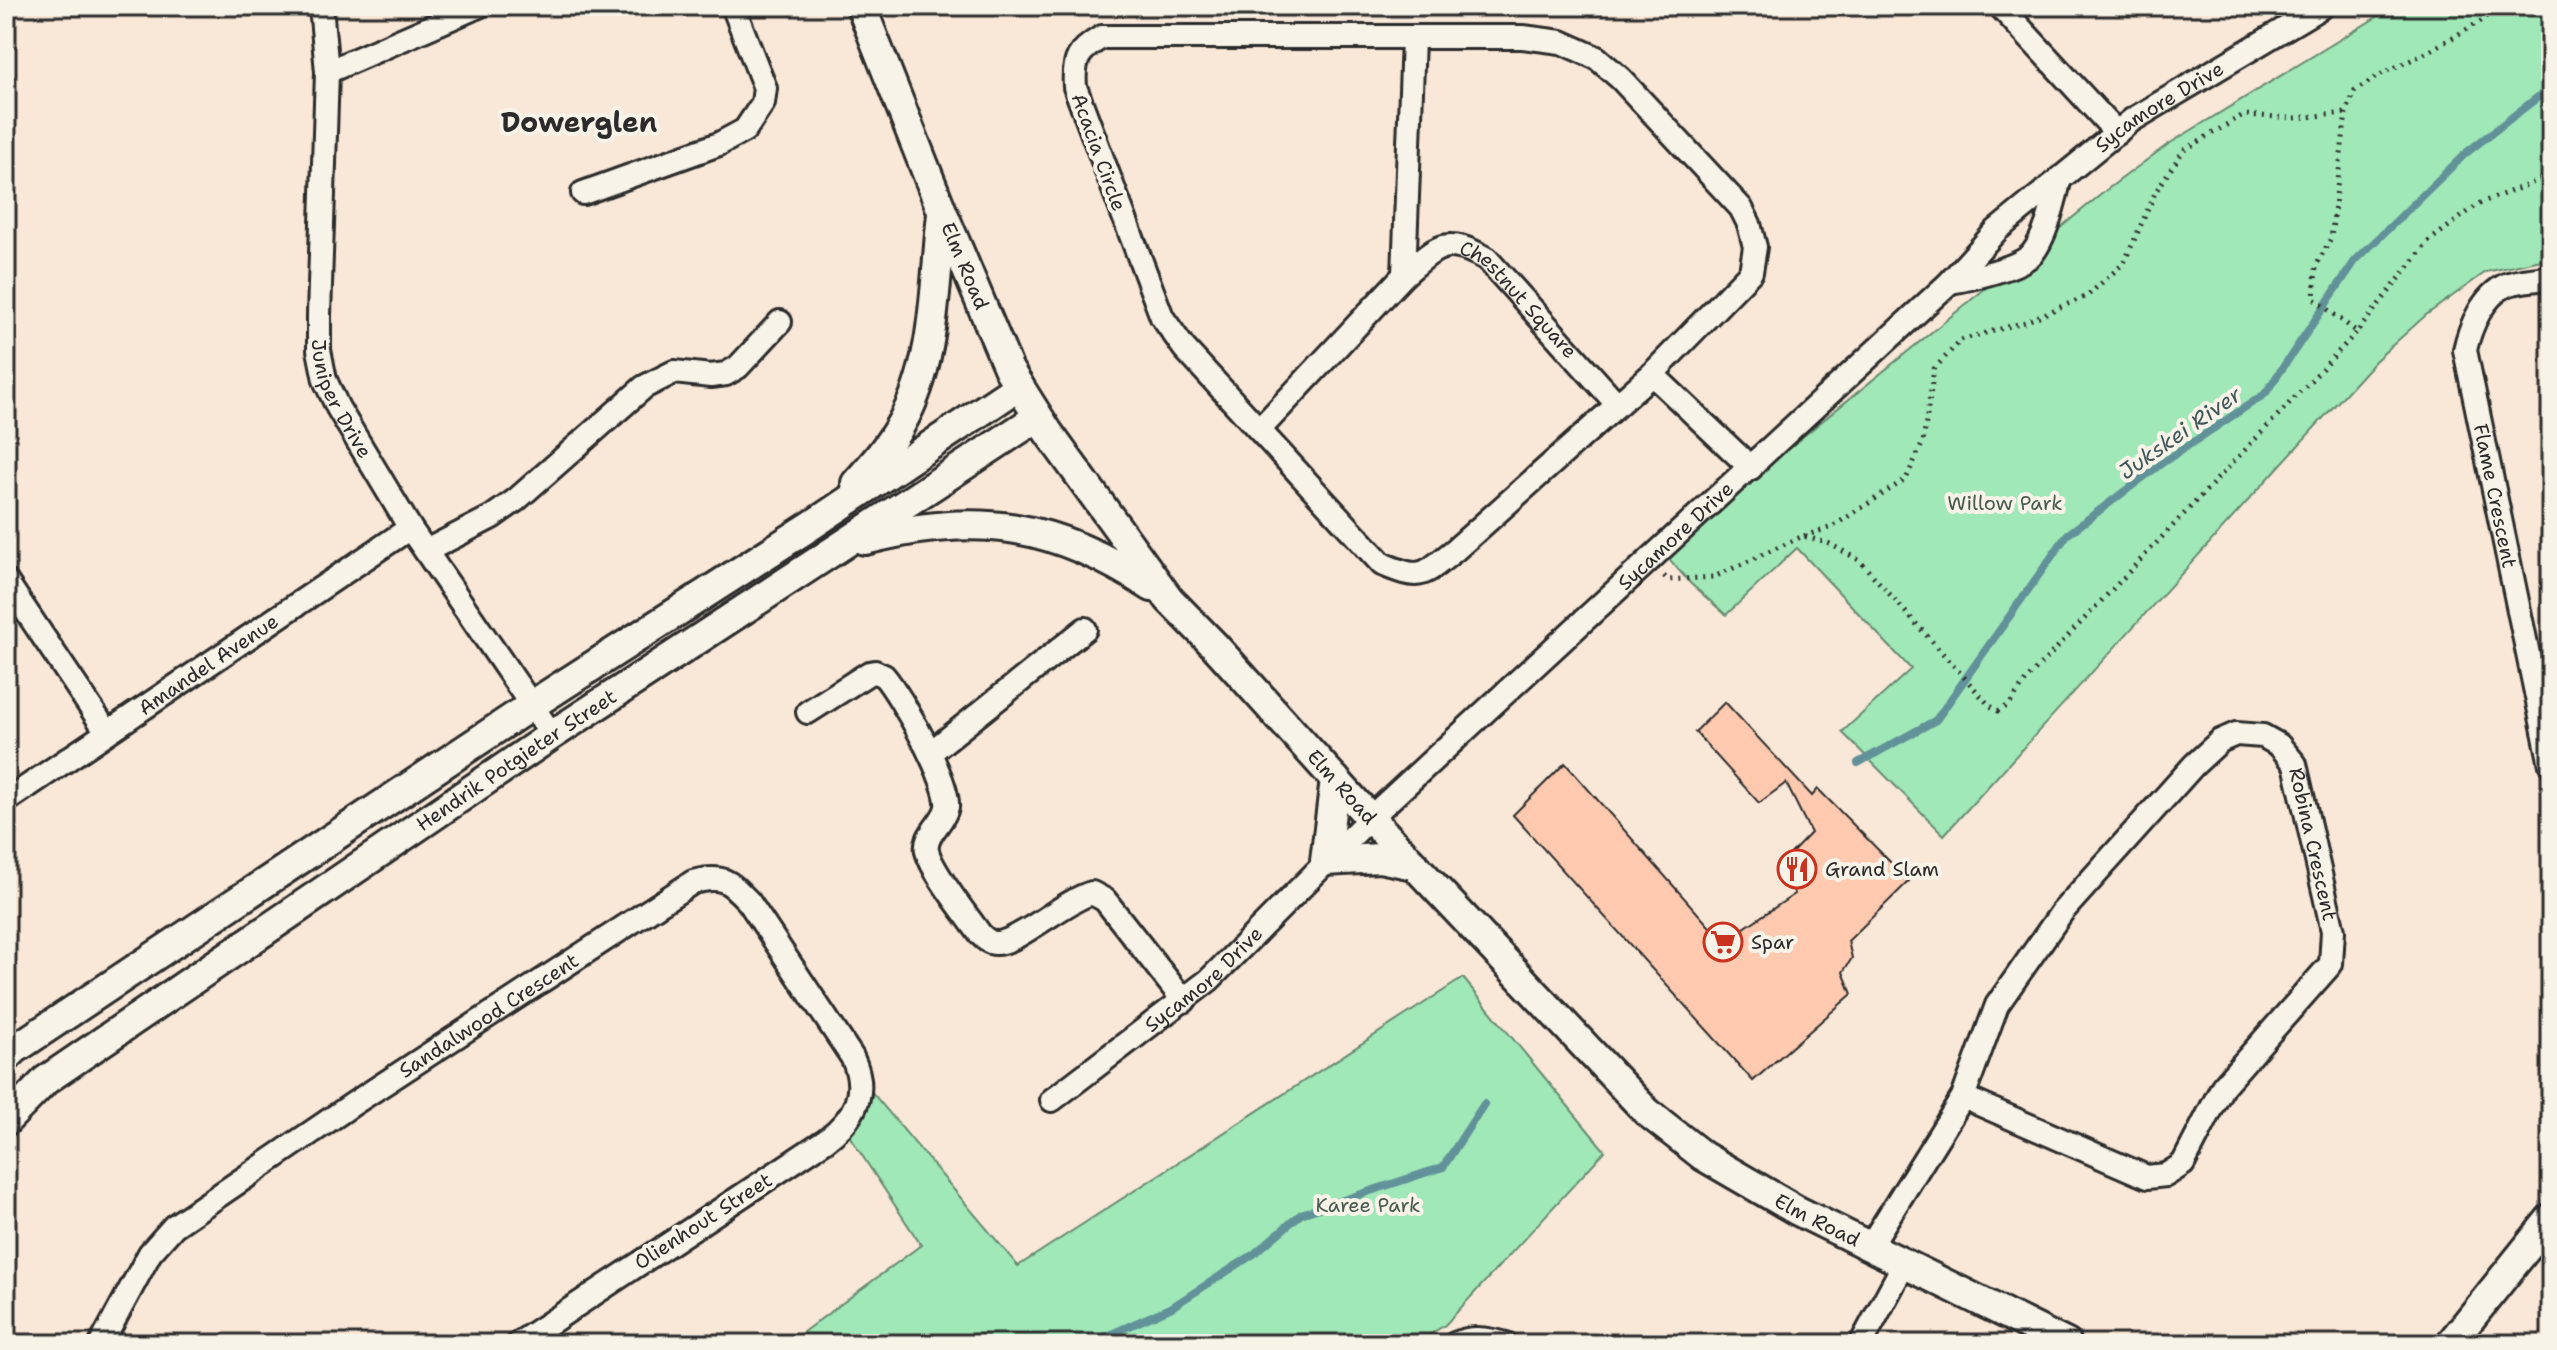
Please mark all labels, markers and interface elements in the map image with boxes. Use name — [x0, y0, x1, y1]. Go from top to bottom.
street label: Sycamore Drive — [2089, 55, 2228, 158]
street label: Acacia Circle — [1066, 90, 1132, 214]
district label: Dowerglen — [501, 103, 657, 141]
street label: Elm Road — [935, 218, 995, 314]
street label: Chestnut Square — [1456, 235, 1583, 364]
street label: Juniper Drive — [306, 339, 378, 463]
water label: Jukskei River — [2113, 380, 2248, 486]
street label: Flame Crescent — [2468, 421, 2523, 570]
street label: Sycamore Drive — [1612, 476, 1739, 596]
park label: Willow Park — [1947, 490, 2063, 516]
street label: Amandel Avenue — [133, 608, 283, 721]
street label: Hendrik Potgieter Street — [411, 683, 621, 837]
street label: Elm Road — [1301, 744, 1383, 830]
street label: Robina Crescent — [2283, 765, 2343, 923]
restaurant icon: Grand Slam — [1776, 848, 1818, 890]
place label: Grand Slam — [1825, 856, 1939, 882]
street label: Sycamore Drive — [1139, 921, 1268, 1038]
supermarket icon: Spar — [1702, 921, 1744, 963]
place label: Spar — [1751, 929, 1795, 955]
street label: Sandalwood Crescent — [394, 947, 583, 1084]
street label: Olienhout Street — [629, 1167, 777, 1275]
street label: Elm Road — [1770, 1187, 1865, 1253]
park label: Karee Park — [1315, 1192, 1421, 1218]

